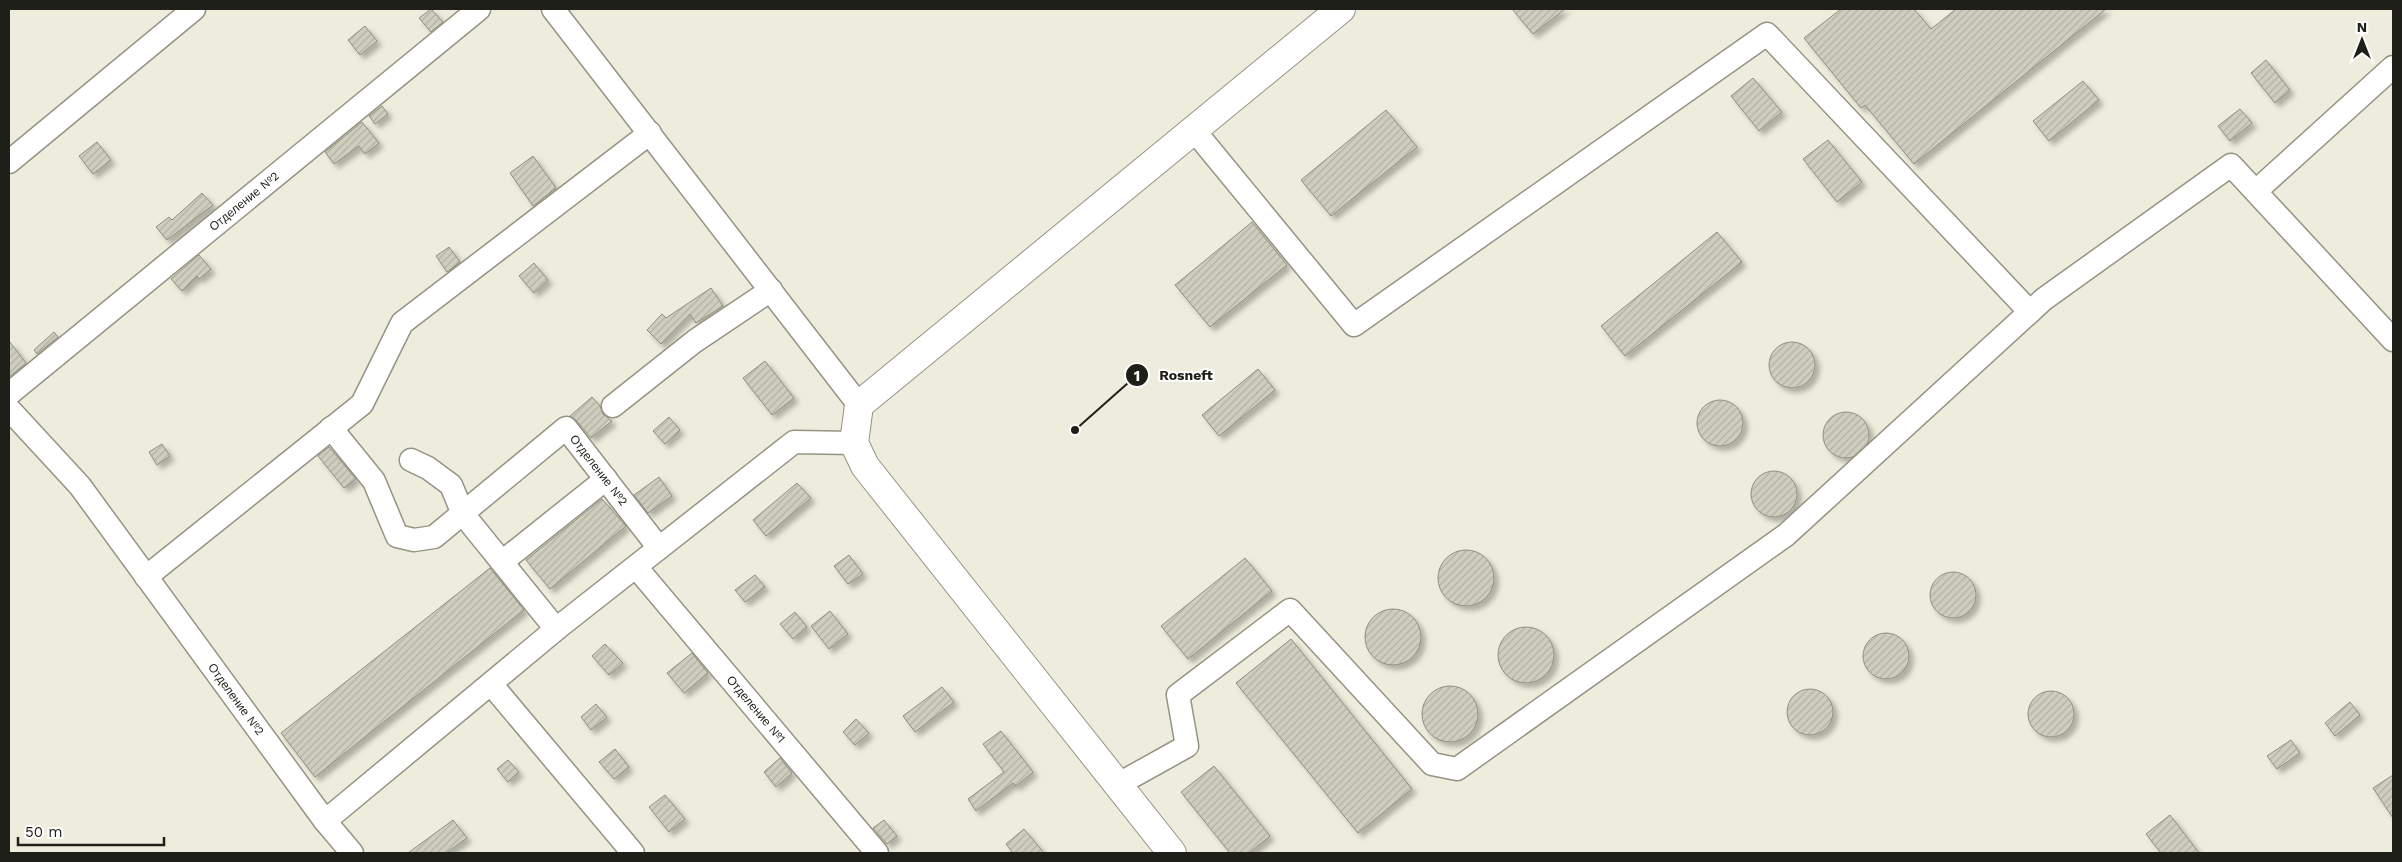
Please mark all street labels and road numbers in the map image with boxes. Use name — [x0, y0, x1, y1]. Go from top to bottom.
street label: Отделение №2 — [207, 169, 282, 234]
street label: Отделение №2 — [567, 432, 630, 508]
street label: Отделение №2 — [205, 661, 267, 738]
street label: Отделение №1 — [724, 673, 788, 746]

